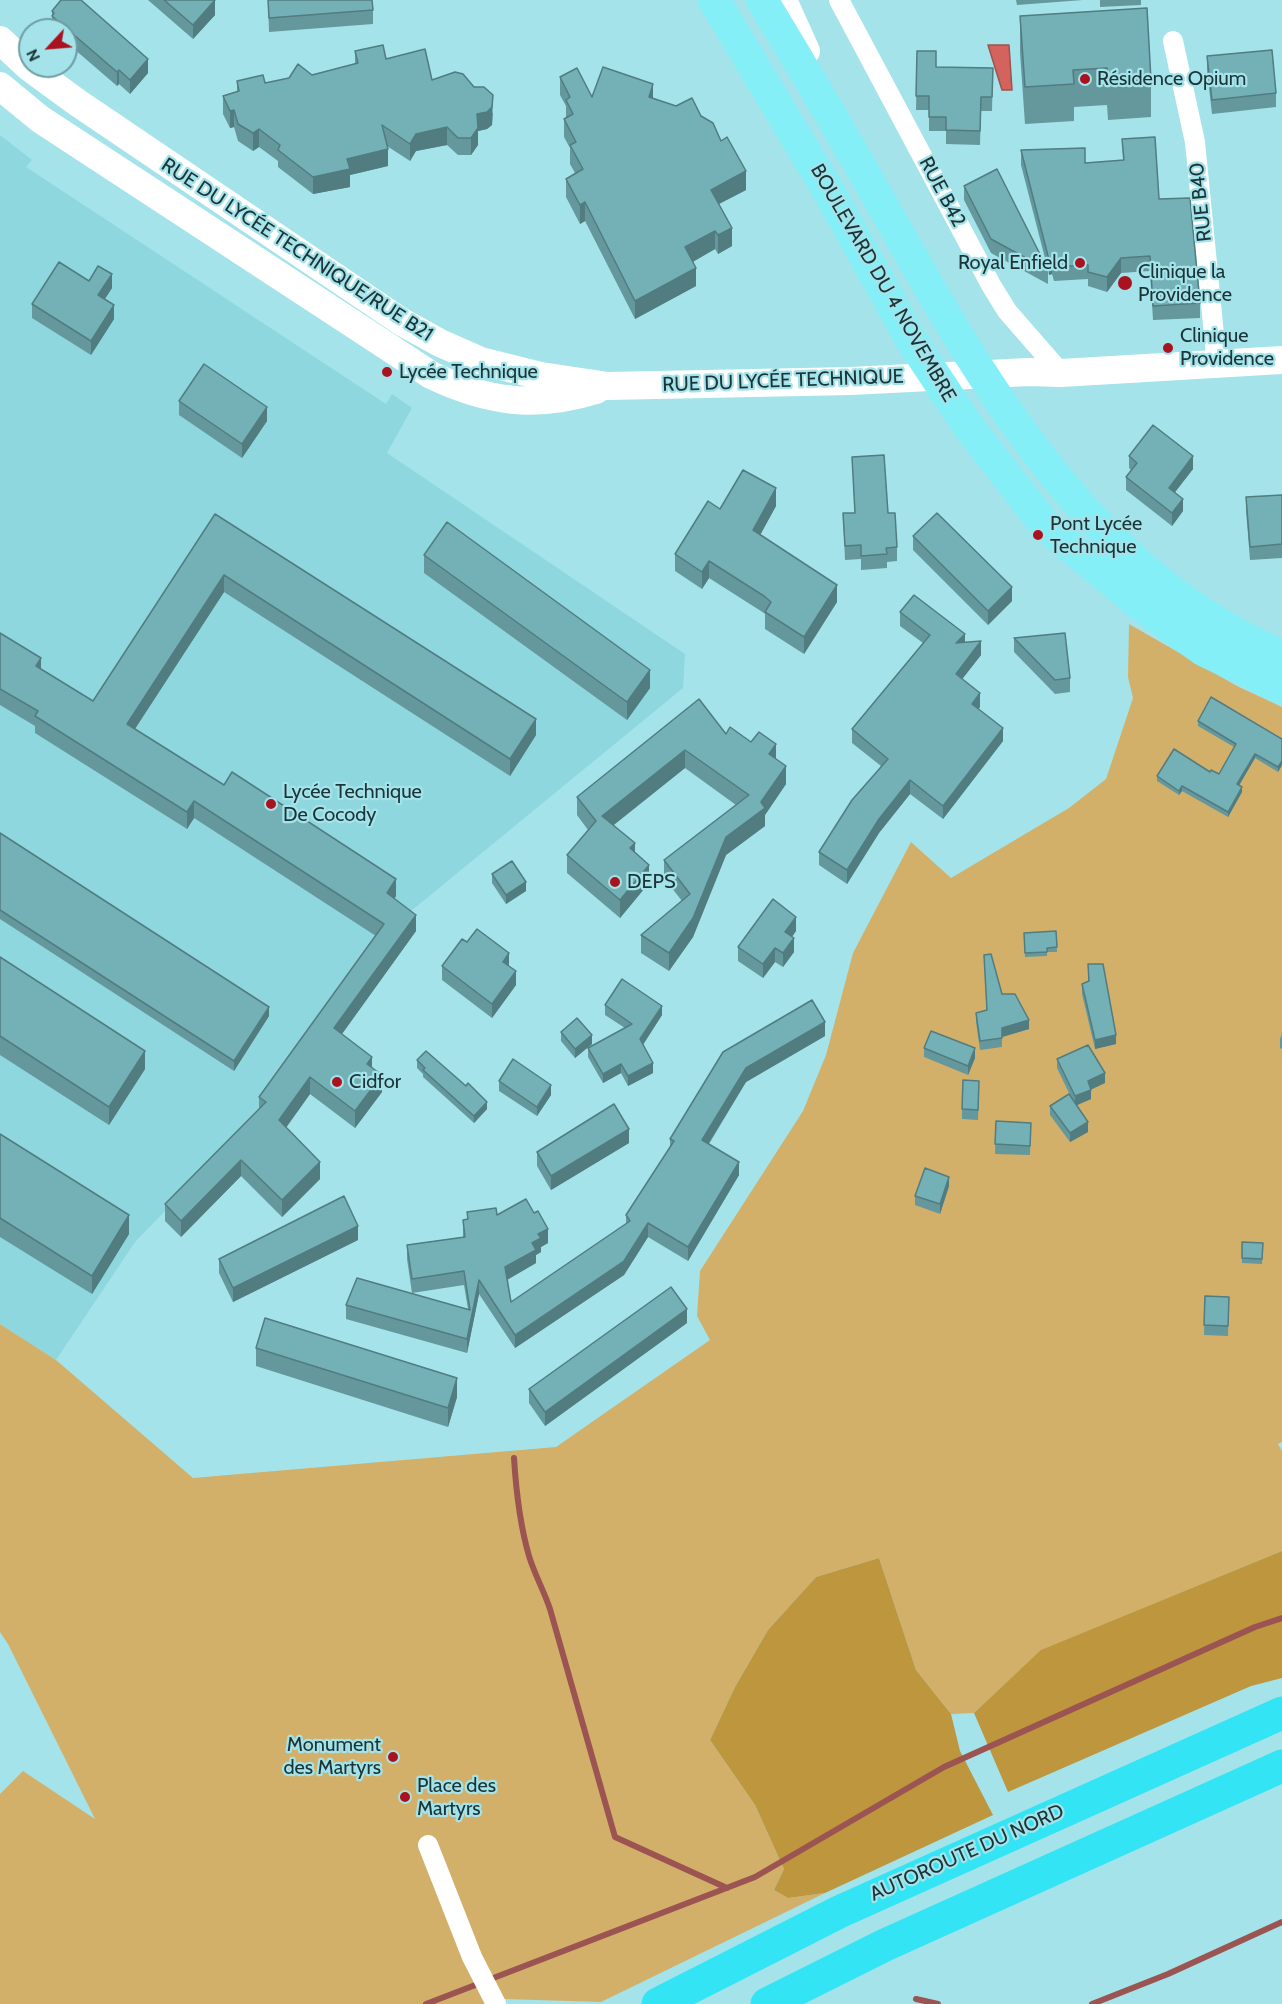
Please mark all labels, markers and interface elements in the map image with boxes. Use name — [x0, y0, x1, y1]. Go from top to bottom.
north arrow — [18, 18, 78, 78]
text: N — [22, 46, 44, 64]
place label: Résidence Opium — [1097, 67, 1246, 91]
marker: Résidence Opium — [1078, 72, 1092, 86]
street label: RUE DU LYCÉE TECHNIQUE/RUE B21 — [157, 153, 437, 347]
street label: RUE B42 — [914, 153, 970, 231]
street label: BOULEVARD DU 4 NOVEMBRE — [805, 160, 961, 406]
street label: RUE B40 — [1185, 161, 1217, 243]
place label: Royal Enfield — [958, 251, 1068, 275]
marker: Royal Enfield — [1073, 256, 1087, 270]
place label: Clinique la Providence — [1138, 260, 1232, 307]
marker: Clinique la Providence — [1116, 274, 1134, 292]
place label: Clinique Providence — [1180, 324, 1274, 371]
marker: Clinique Providence — [1161, 341, 1175, 355]
place label: Lycée Technique — [399, 360, 538, 384]
marker: Lycée Technique — [380, 365, 394, 379]
street label: RUE DU LYCÉE TECHNIQUE — [662, 365, 904, 397]
place label: Pont Lycée Technique — [1050, 512, 1142, 559]
marker: Pont Lycée Technique — [1031, 528, 1045, 542]
place label: Lycée Technique De Cocody — [283, 780, 422, 827]
marker: Lycée Technique De Cocody — [264, 797, 278, 811]
place label: DEPS — [627, 870, 676, 894]
marker: DEPS — [608, 875, 622, 889]
place label: Cidfor — [349, 1070, 401, 1094]
marker: Cidfor — [330, 1075, 344, 1089]
place label: Monument des Martyrs — [283, 1733, 381, 1780]
marker: Monument des Martyrs — [386, 1750, 400, 1764]
place label: Place des Martyrs — [417, 1774, 496, 1821]
marker: Place des Martyrs — [398, 1790, 412, 1804]
street label: AUTOROUTE DU NORD — [866, 1799, 1068, 1907]

